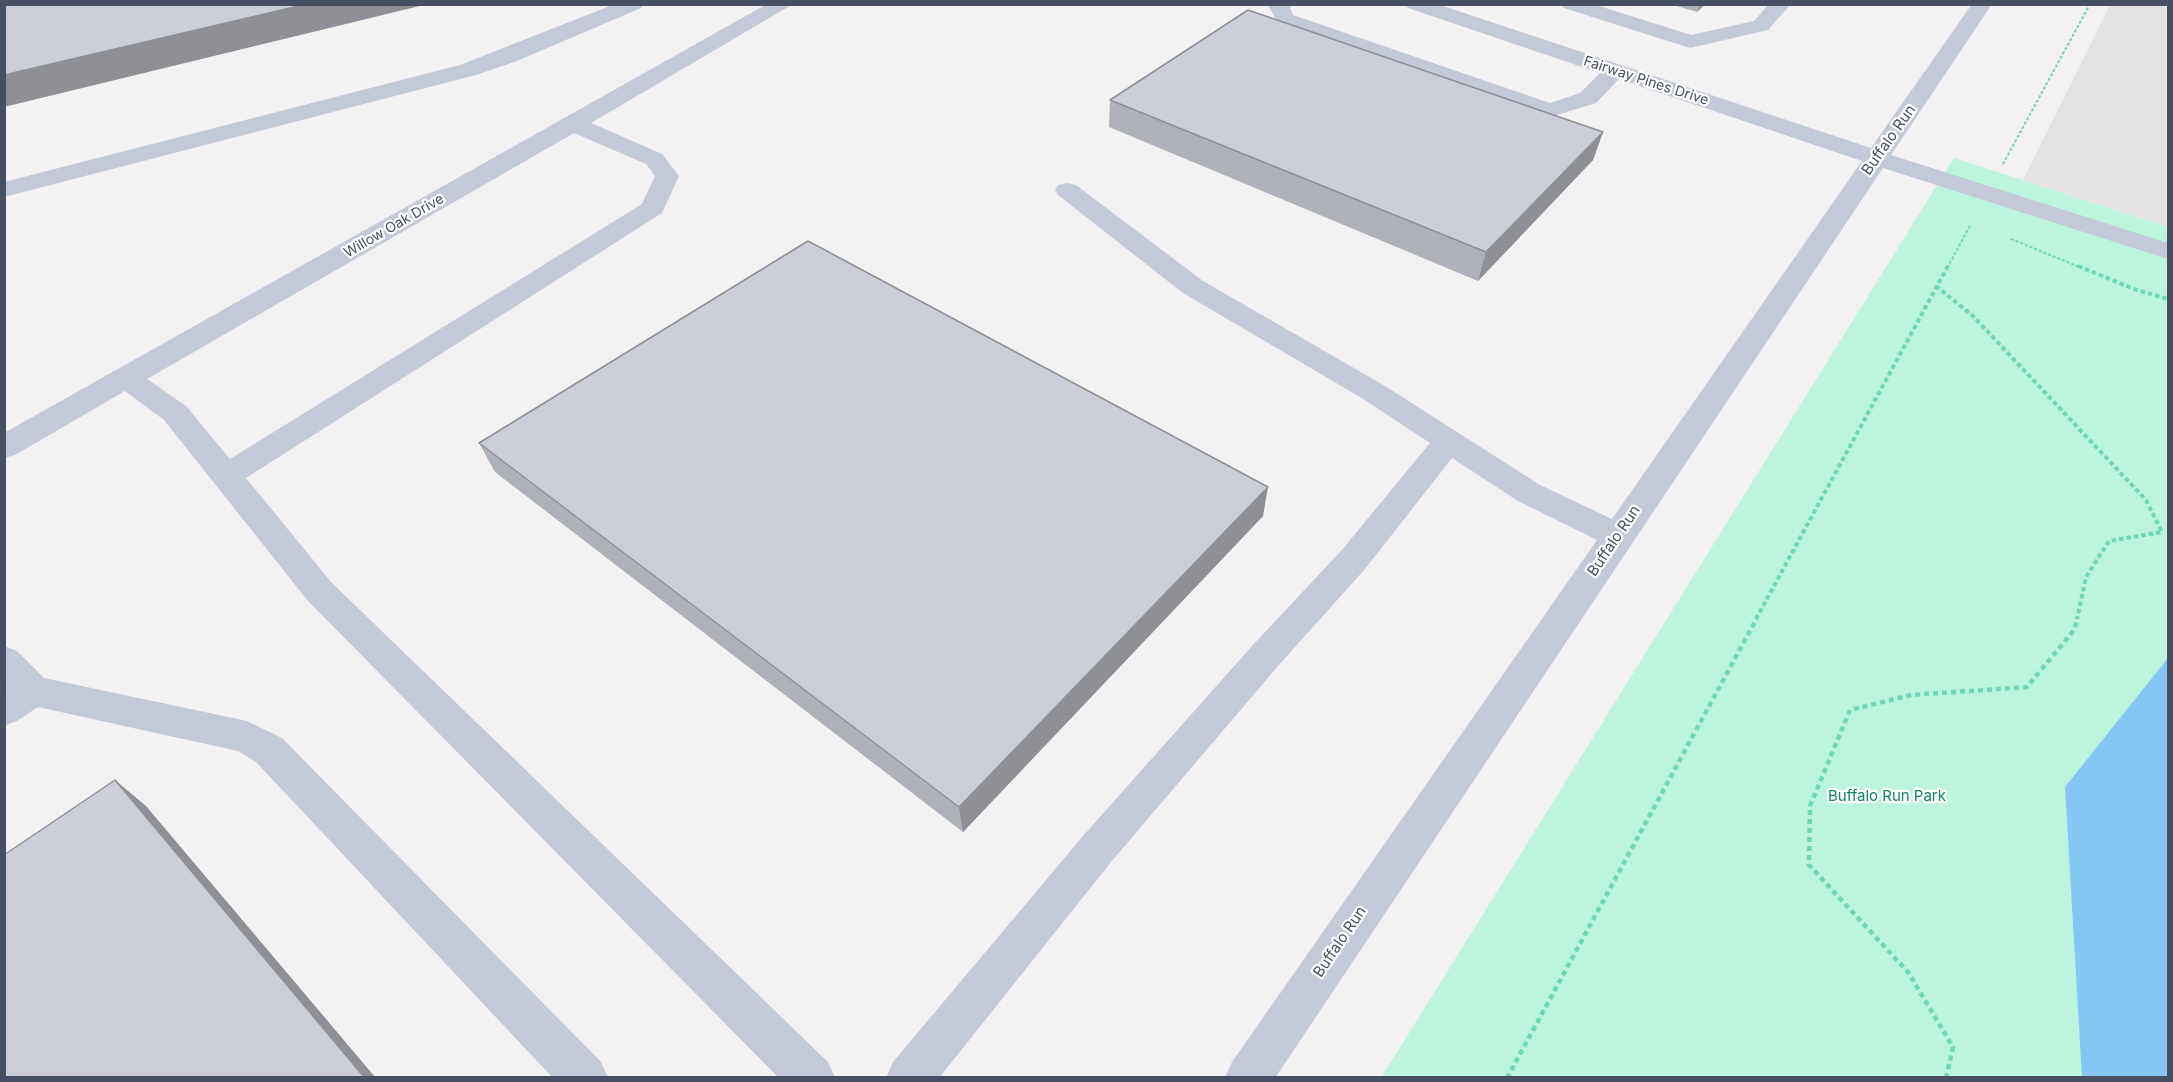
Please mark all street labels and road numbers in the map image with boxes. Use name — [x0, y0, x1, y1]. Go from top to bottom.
street label: Fairway Pines Drive — [1581, 53, 1711, 109]
street label: Buffalo Run — [1858, 101, 1920, 179]
street label: Willow Oak Drive — [341, 191, 447, 261]
street label: Buffalo Run — [1584, 502, 1644, 580]
street label: Buffalo Run — [1310, 903, 1370, 981]

